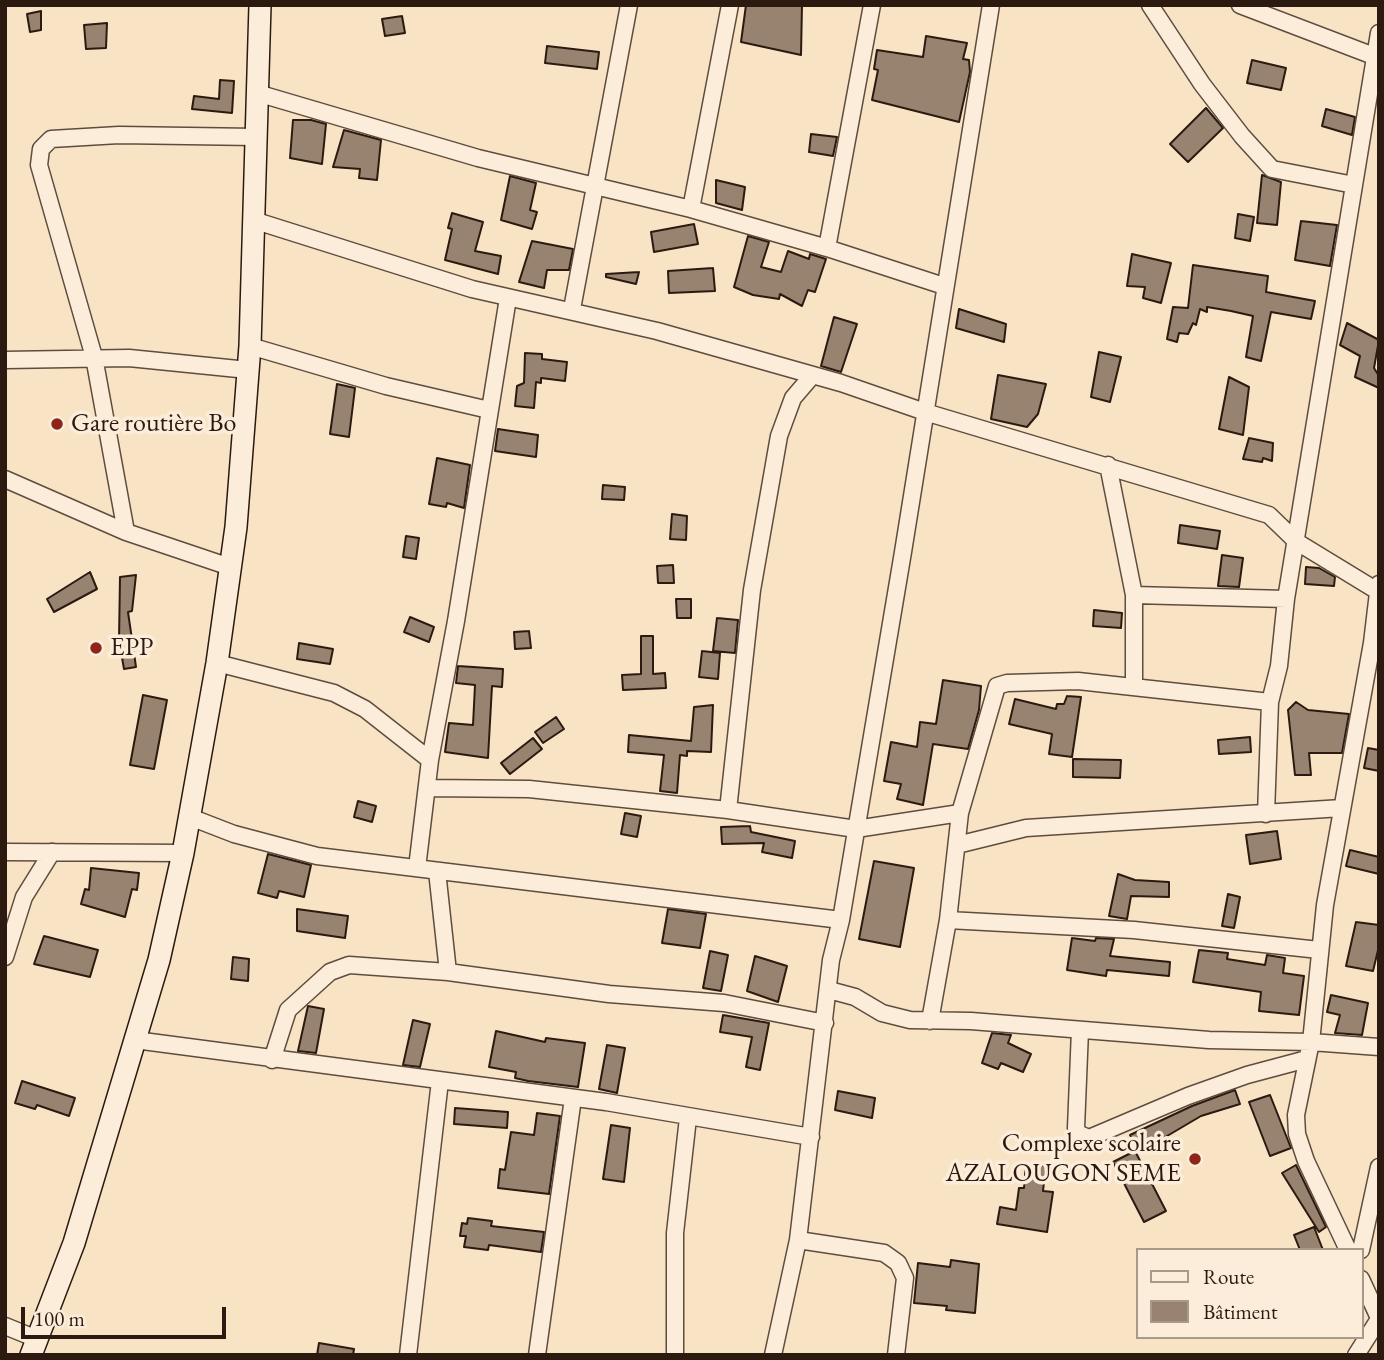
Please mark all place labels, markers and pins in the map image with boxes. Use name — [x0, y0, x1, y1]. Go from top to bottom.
place label: Gare routière Bo — [71, 408, 236, 440]
marker: Gare routière Bo — [49, 416, 65, 432]
place label: EPP — [110, 632, 153, 664]
marker: EPP — [88, 640, 104, 656]
place label: Complexe scolaire AZALOUGON SEME — [946, 1128, 1181, 1190]
marker: Complexe scolaire AZALOUGON SEME — [1187, 1151, 1203, 1167]

